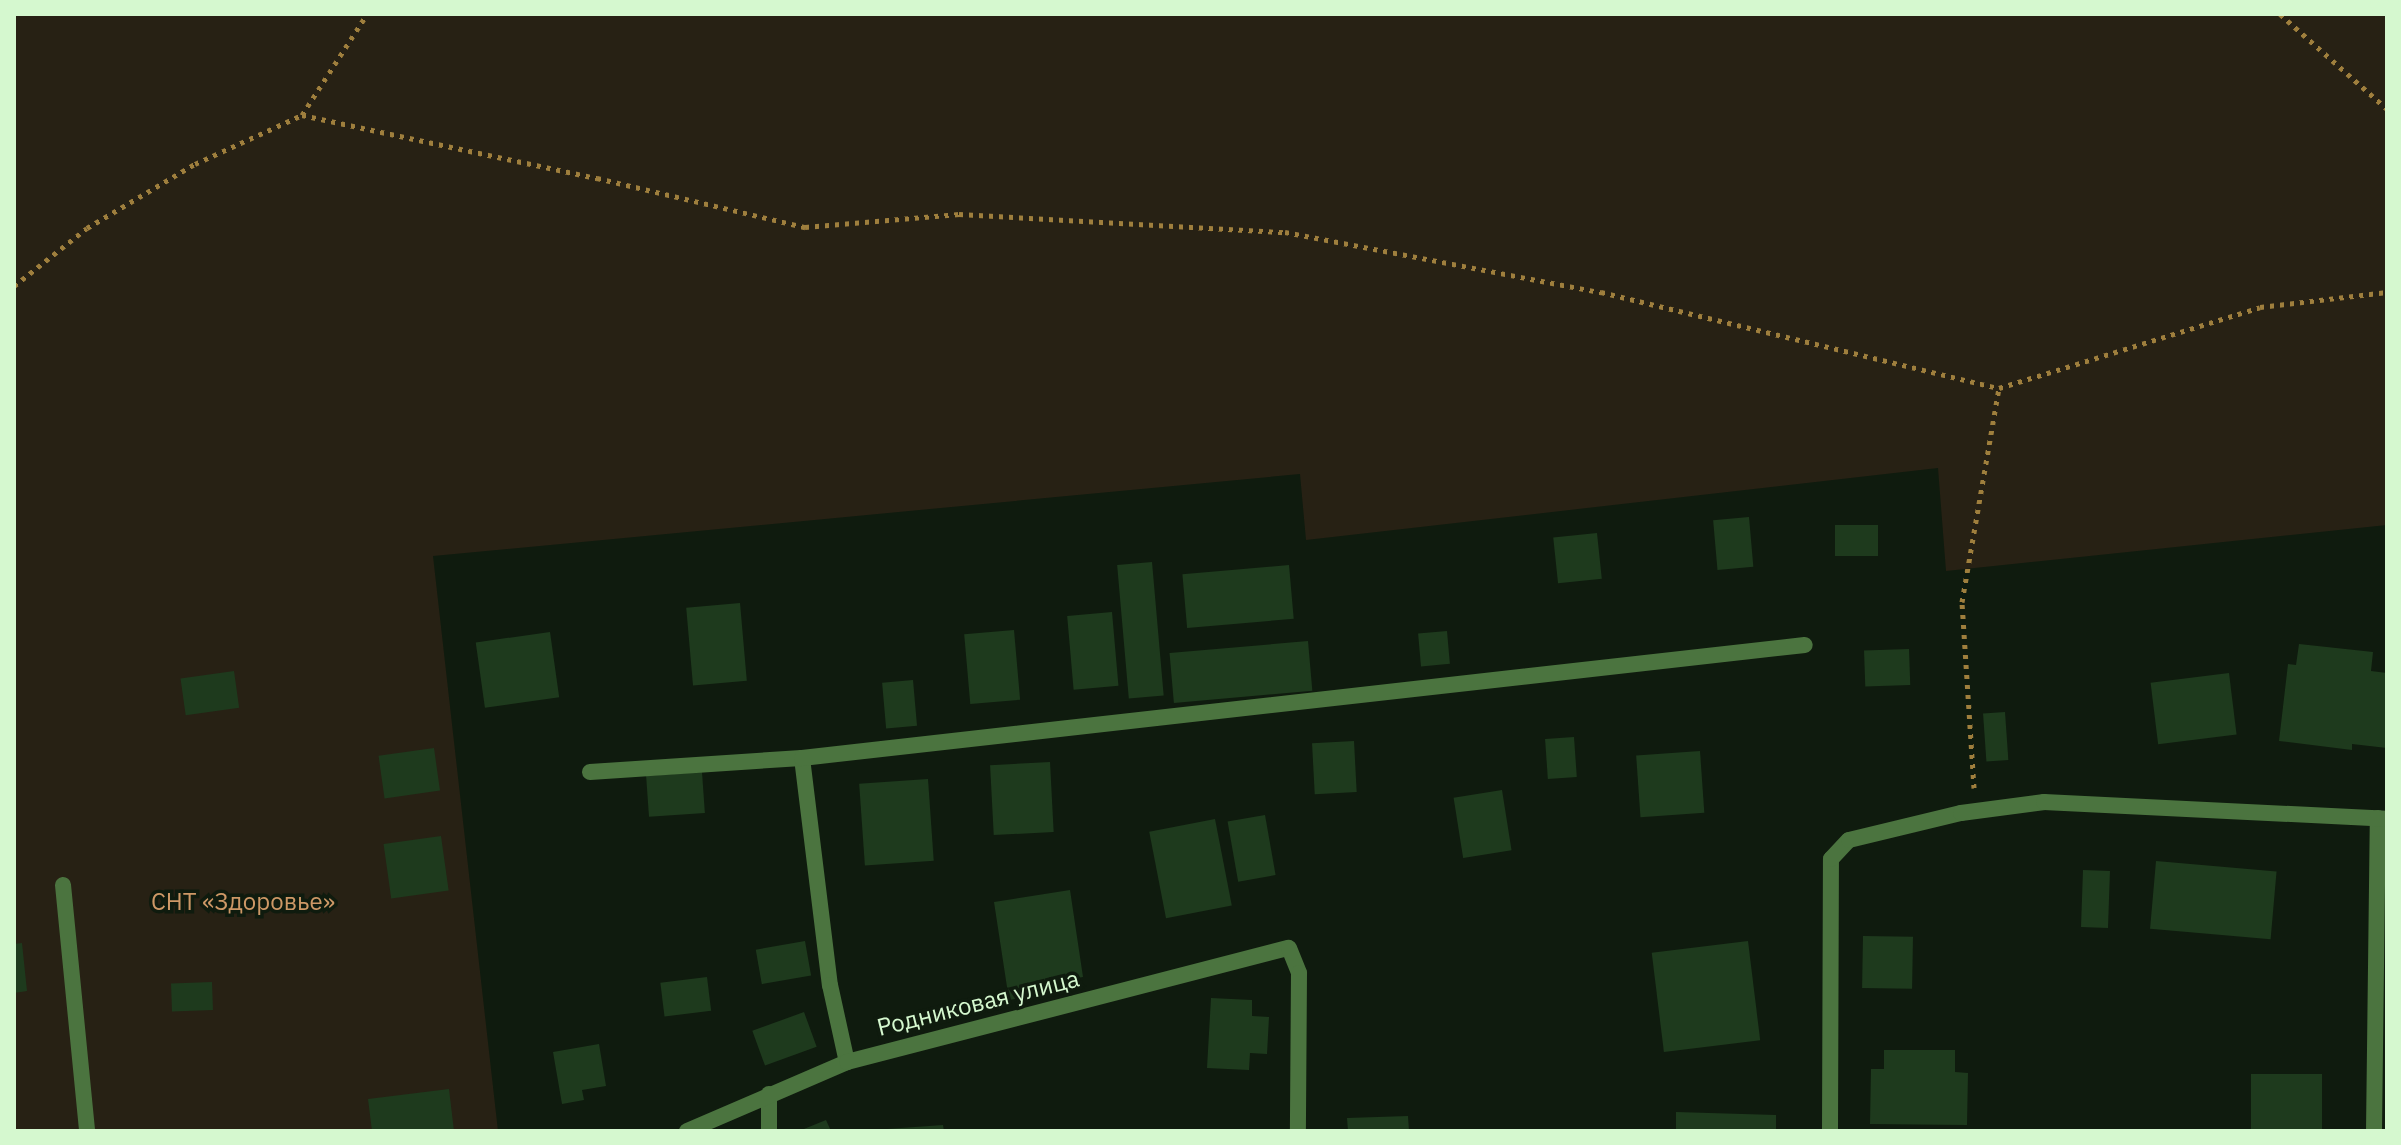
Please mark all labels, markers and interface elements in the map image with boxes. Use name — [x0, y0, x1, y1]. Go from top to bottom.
park label: СНТ «Здоровье» — [151, 888, 335, 916]
street label: Родниковая улица — [874, 964, 1082, 1042]

